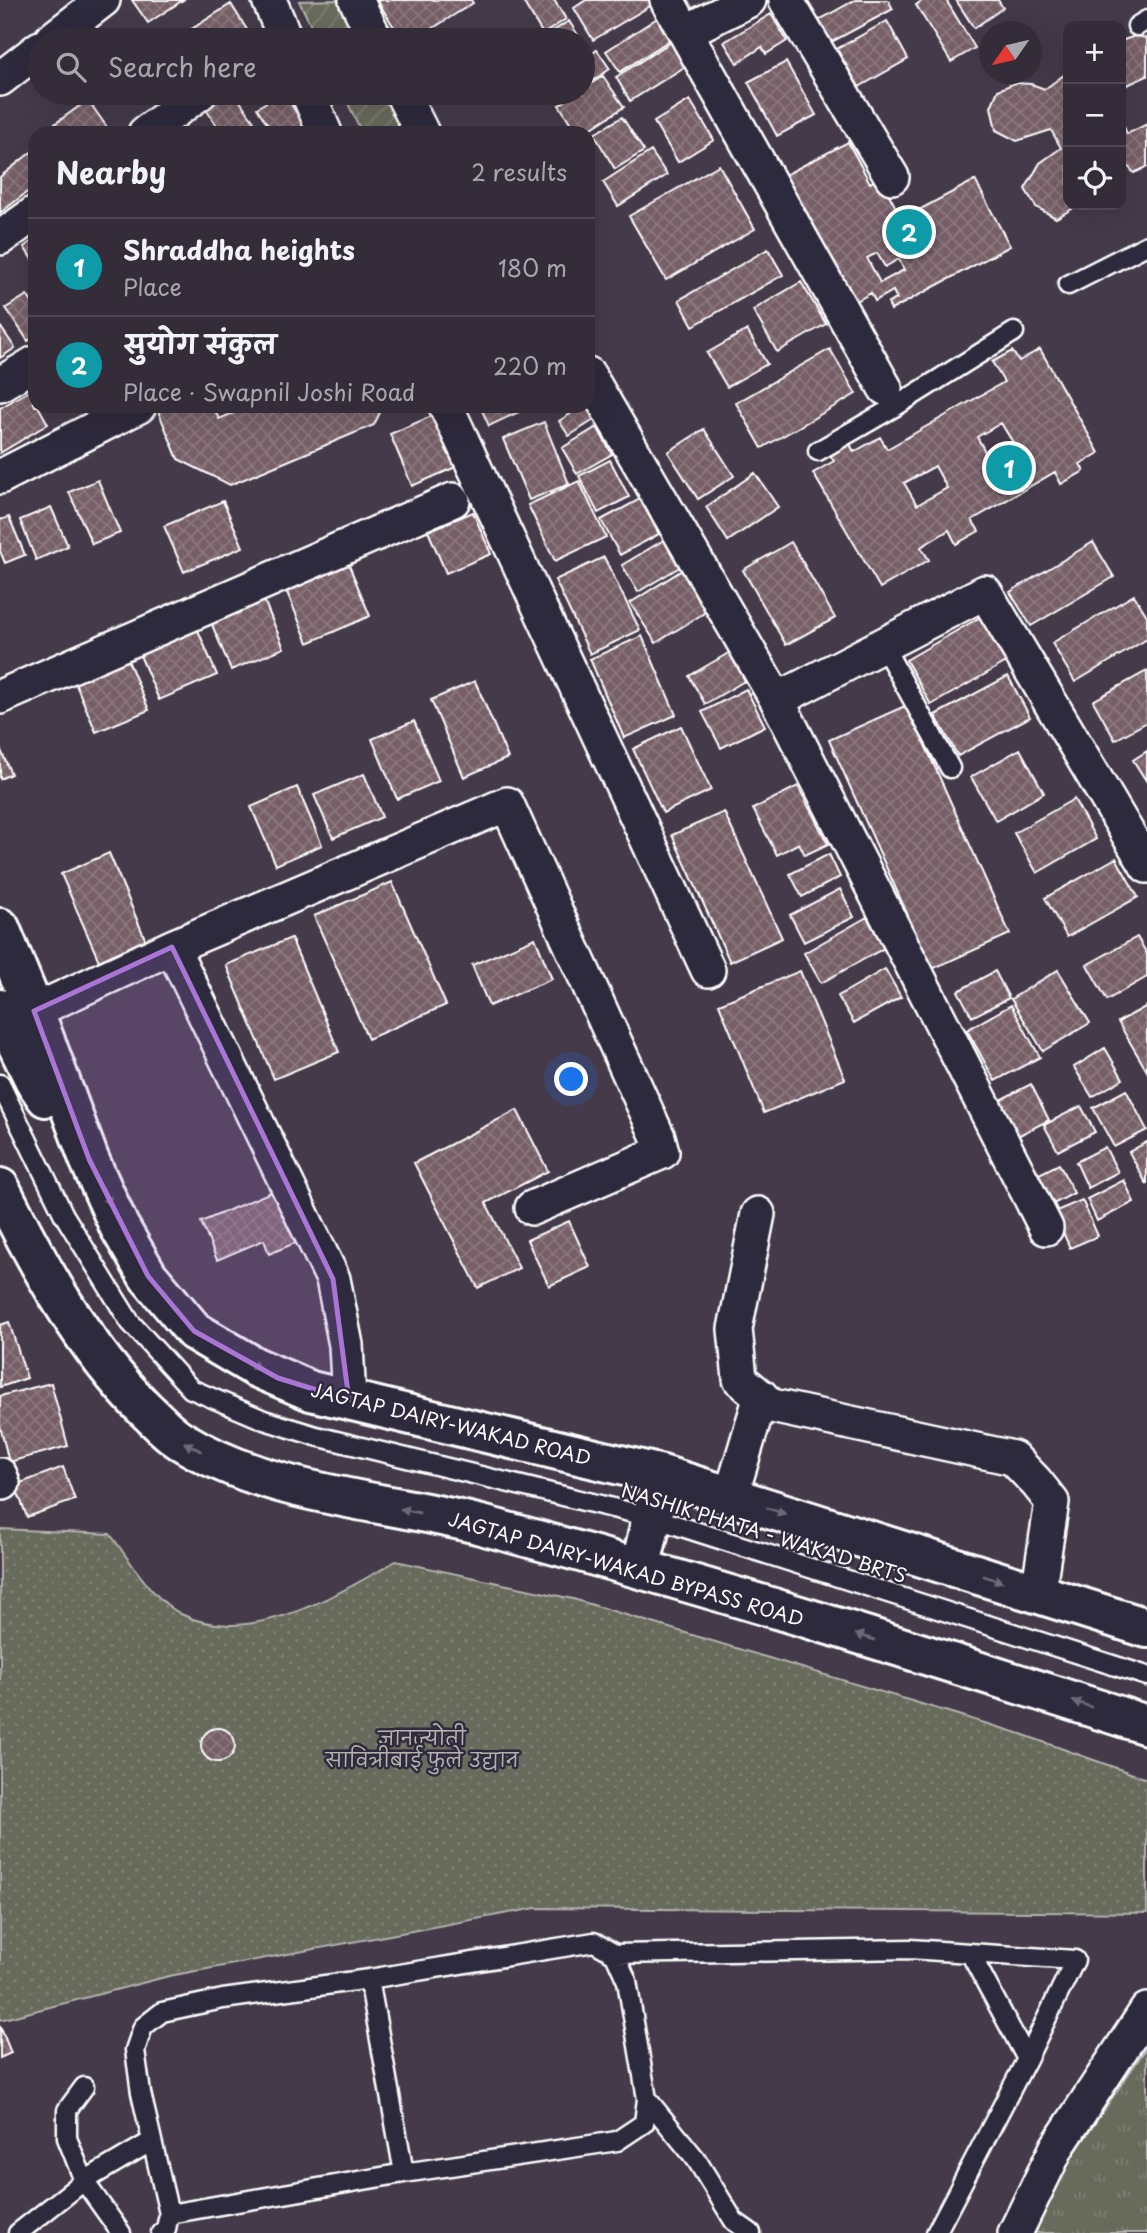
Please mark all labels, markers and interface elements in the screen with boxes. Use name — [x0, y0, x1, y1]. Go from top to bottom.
north arrow — [979, 21, 1042, 84]
map controls — [1063, 21, 1126, 210]
button: + — [1063, 21, 1126, 84]
search box — [28, 28, 595, 105]
text: Search here — [108, 47, 257, 86]
icon: search — [52, 48, 90, 86]
button: − — [1063, 84, 1126, 147]
button: locate — [1063, 147, 1126, 210]
text: Nearby — [56, 149, 166, 194]
text: 2 results — [471, 154, 567, 189]
pin: 2 — [886, 206, 932, 258]
text: Shraddha heights — [123, 230, 355, 269]
text: 1 — [74, 250, 85, 285]
text: 180 m — [498, 250, 567, 285]
text: Place — [123, 269, 182, 304]
text: सुयोग संकुल — [123, 324, 277, 363]
text: 2 — [71, 348, 87, 383]
text: 220 m — [493, 348, 567, 383]
text: Place · Swapnil Joshi Road — [123, 374, 416, 409]
pin: 1 — [986, 442, 1032, 494]
your location — [554, 1062, 588, 1096]
one-way arrow — [101, 1186, 112, 1207]
one-way arrow — [241, 1358, 260, 1370]
street label: JAGTAP DAIRY-WAKAD ROAD — [308, 1375, 594, 1471]
one-way arrow — [183, 1441, 203, 1452]
street label: NASHIK PHATA - WAKAD BRTS — [618, 1475, 911, 1589]
street label: JAGTAP DAIRY-WAKAD BYPASS ROAD — [445, 1504, 807, 1632]
one-way arrow — [399, 1505, 421, 1516]
one-way arrow — [765, 1506, 786, 1516]
one-way arrow — [982, 1574, 1003, 1585]
one-way arrow — [854, 1632, 875, 1642]
one-way arrow — [1071, 1699, 1092, 1709]
park label: ज्ञानज्योती सावित्रीबाई फुले उद्यान — [325, 1723, 520, 1775]

